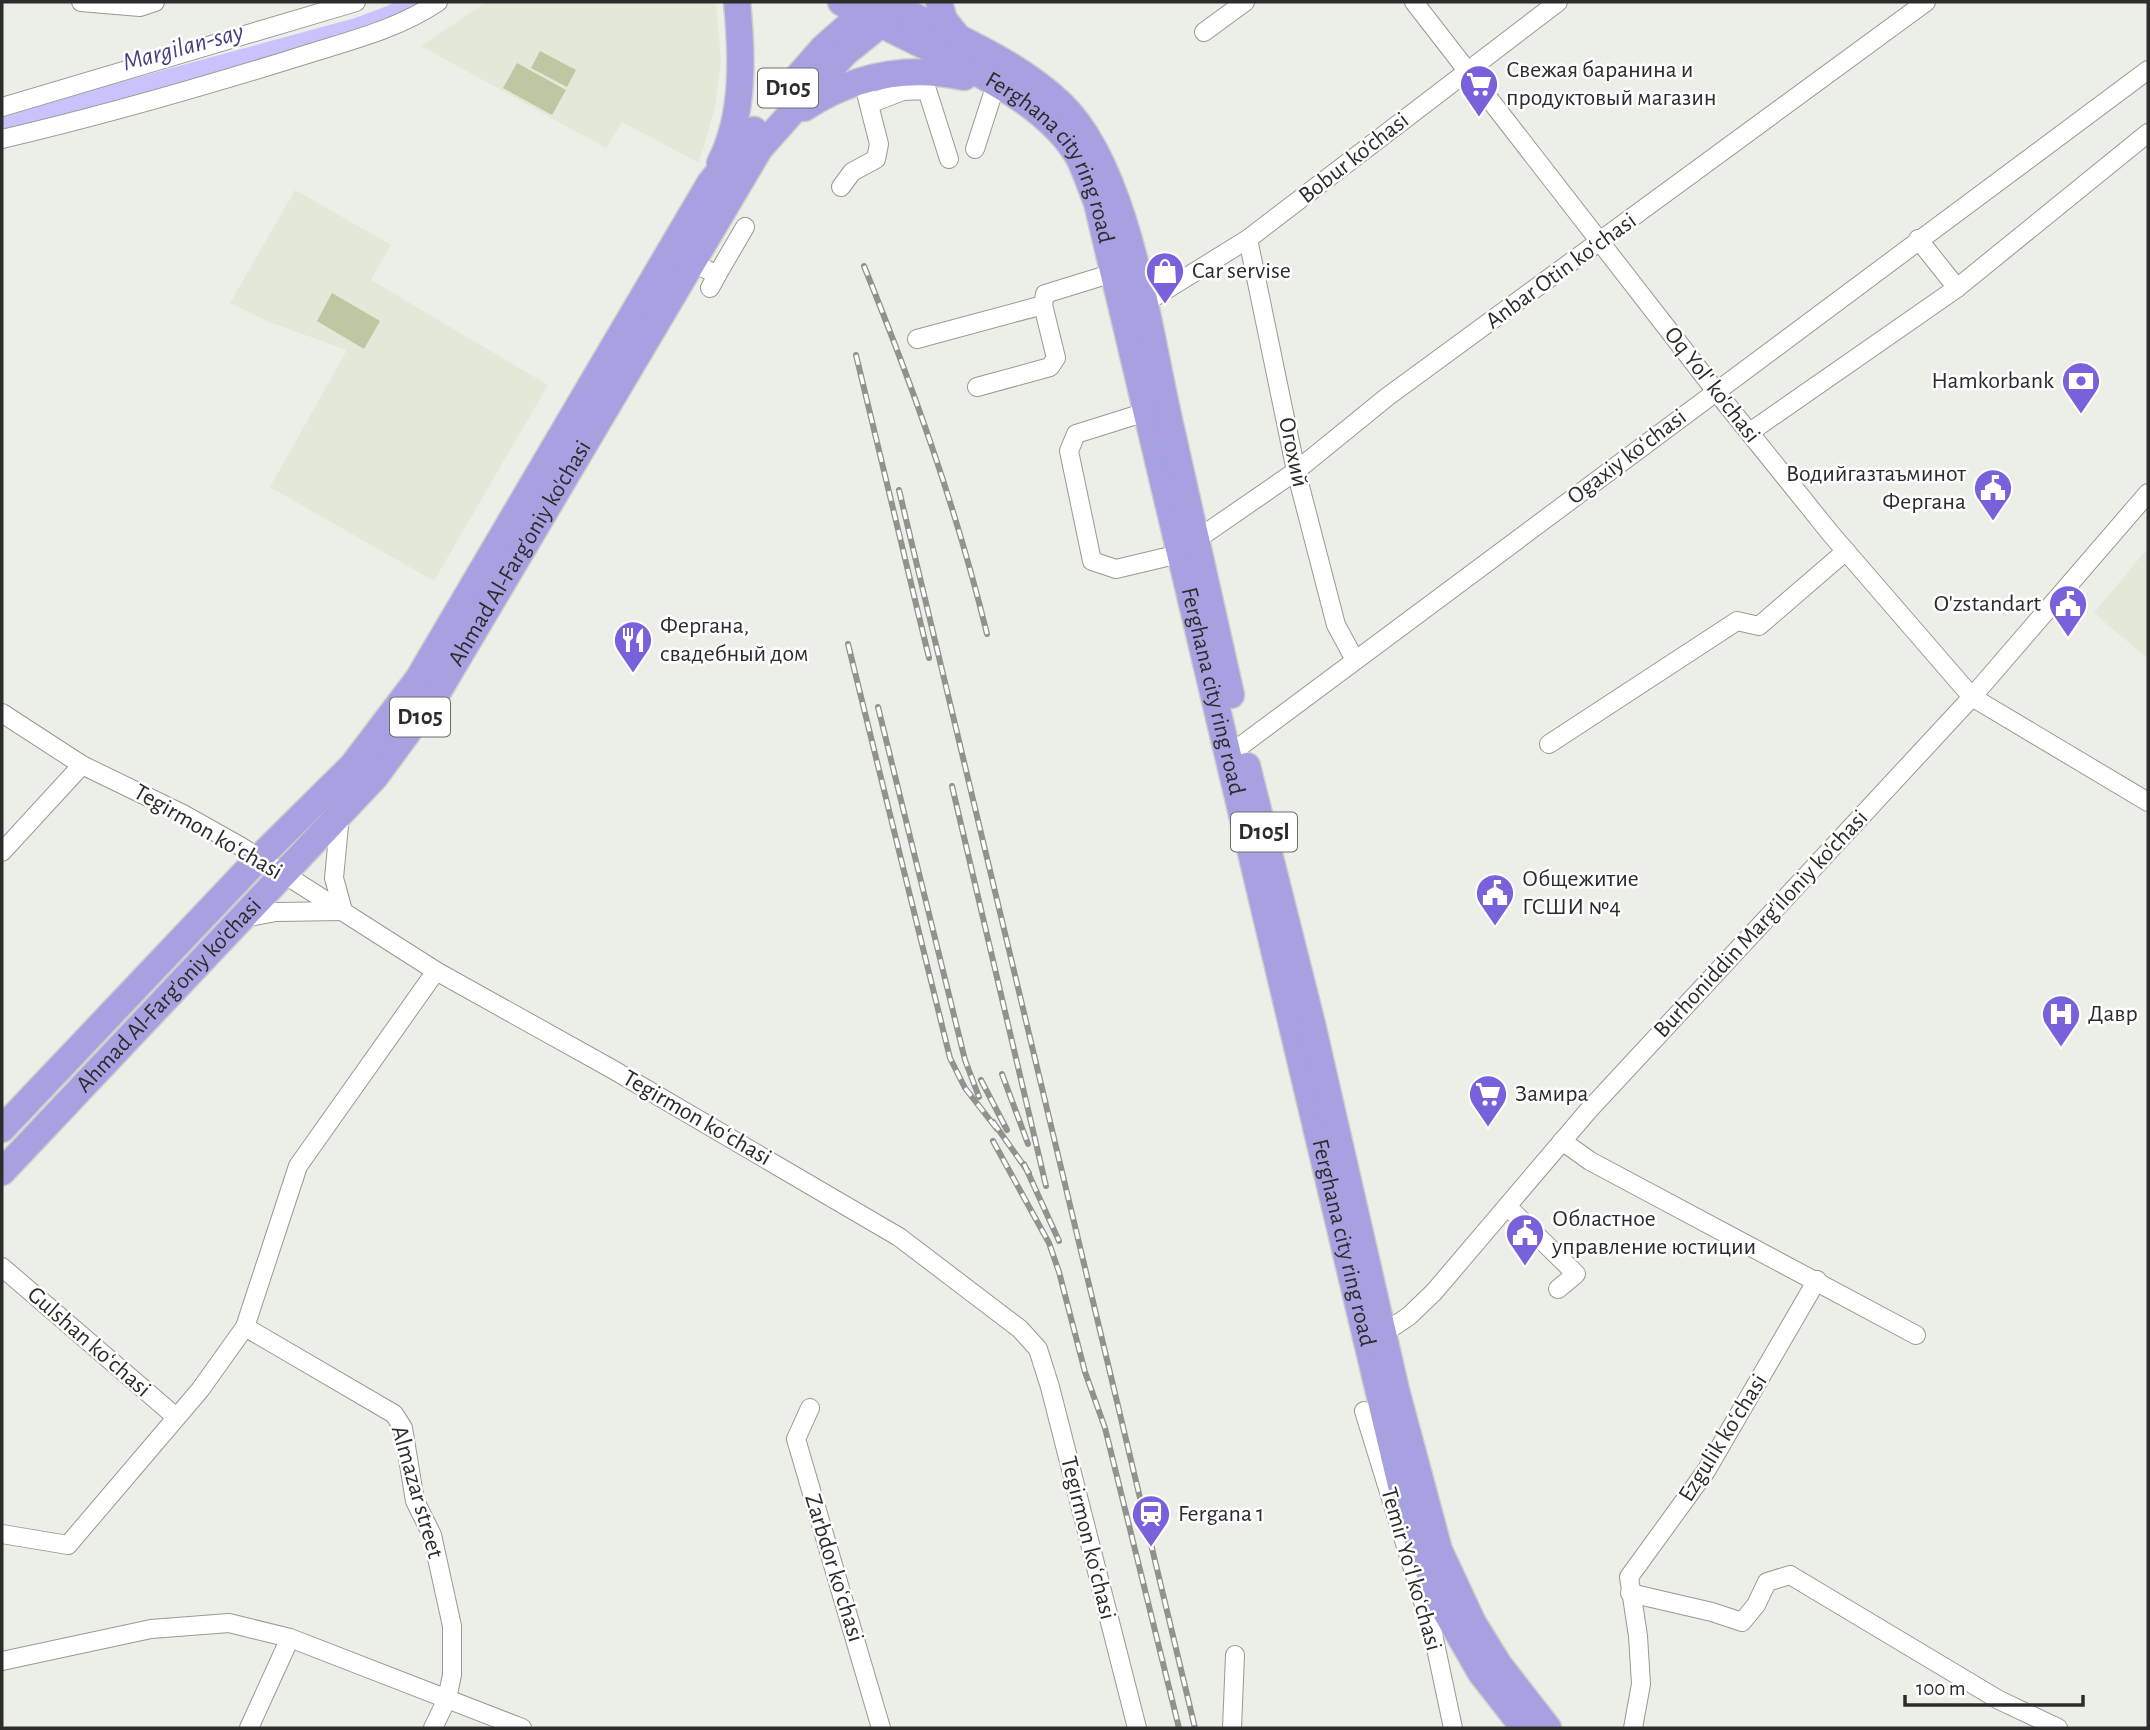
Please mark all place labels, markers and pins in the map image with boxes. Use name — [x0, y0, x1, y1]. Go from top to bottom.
place label: Свежая баранина и продуктовый магазин — [1506, 58, 1716, 110]
supermarket icon: Свежая баранина и продуктовый магазин — [1458, 63, 1500, 118]
shop icon: Car servise — [1144, 250, 1186, 305]
place label: Car servise — [1192, 259, 1291, 283]
bank icon: Hamkorbank — [2060, 360, 2102, 415]
place label: Hamkorbank — [1932, 369, 2054, 393]
place label: Водийгазтаъминот Фергана — [1786, 462, 1966, 514]
public building icon: Водийгазтаъминот Фергана — [1972, 467, 2014, 522]
public building icon: O'zstandart — [2047, 583, 2089, 638]
place label: O'zstandart — [1934, 592, 2041, 616]
place label: Фергана, свадебный дом — [660, 614, 809, 666]
restaurant icon: Фергана, свадебный дом — [612, 619, 654, 674]
place label: Общежитие ГСШИ №4 — [1522, 867, 1639, 919]
public building icon: Общежитие ГСШИ №4 — [1474, 872, 1516, 927]
hospital icon: Давр — [2040, 993, 2082, 1048]
place label: Давр — [2088, 1002, 2138, 1026]
supermarket icon: Замира — [1467, 1073, 1509, 1128]
place label: Замира — [1515, 1082, 1588, 1106]
place label: Областное управление юстиции — [1551, 1207, 1756, 1259]
public building icon: Областное управление юстиции — [1504, 1212, 1546, 1267]
station icon: Fergana 1 — [1130, 1493, 1172, 1548]
place label: Fergana 1 — [1178, 1502, 1264, 1526]

